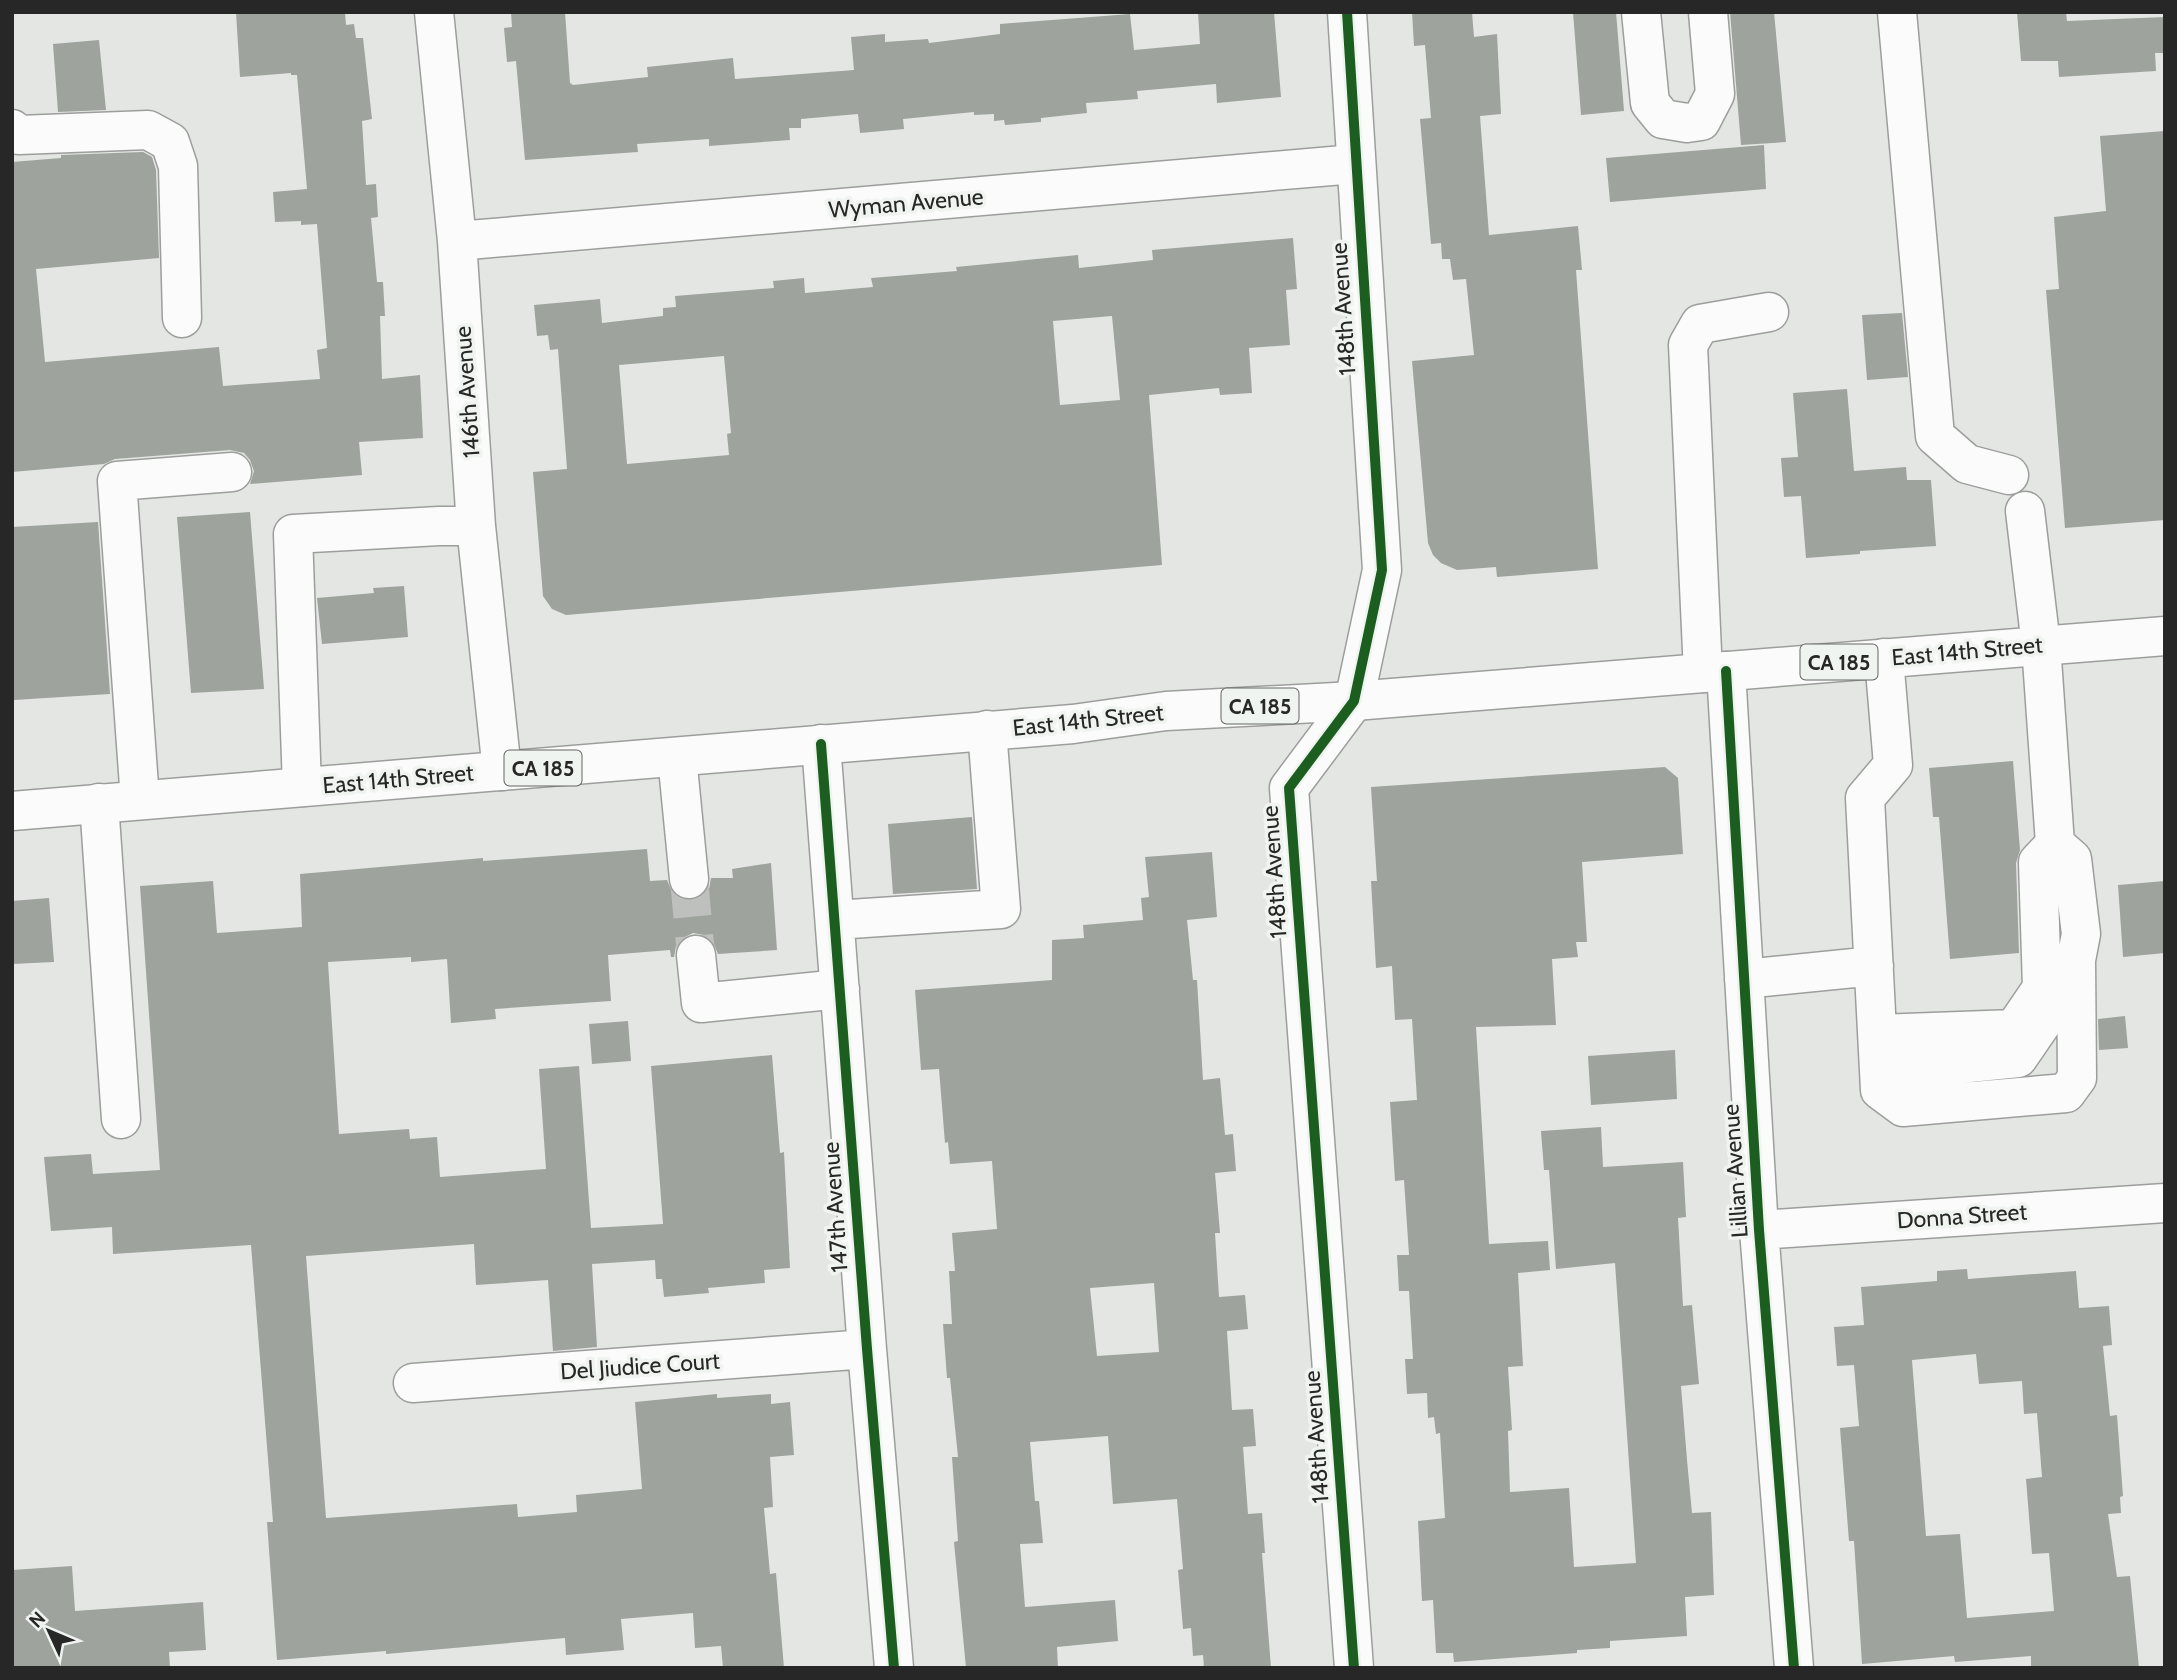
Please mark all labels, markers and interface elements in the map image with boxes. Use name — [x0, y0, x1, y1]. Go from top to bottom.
street label: Wyman Avenue — [827, 182, 985, 224]
street label: 148th Avenue — [1324, 241, 1362, 376]
street label: 146th Avenue — [448, 325, 486, 459]
street label: East 14th Street — [1890, 630, 2044, 672]
road number: CA 185 — [1800, 644, 1878, 680]
road number: CA 185 — [1222, 688, 1298, 724]
street label: East 14th Street — [1011, 698, 1165, 742]
road number: CA 185 — [504, 750, 582, 786]
street label: East 14th Street — [321, 758, 475, 800]
street label: 148th Avenue — [1255, 804, 1293, 939]
street label: Lillian Avenue — [1716, 1103, 1754, 1239]
street label: 147th Avenue — [816, 1141, 854, 1273]
street label: Donna Street — [1896, 1197, 2028, 1235]
street label: Del Jiudice Court — [559, 1346, 721, 1386]
street label: 148th Avenue — [1297, 1369, 1335, 1504]
north arrow — [14, 1596, 84, 1666]
text: N — [24, 1607, 50, 1632]

